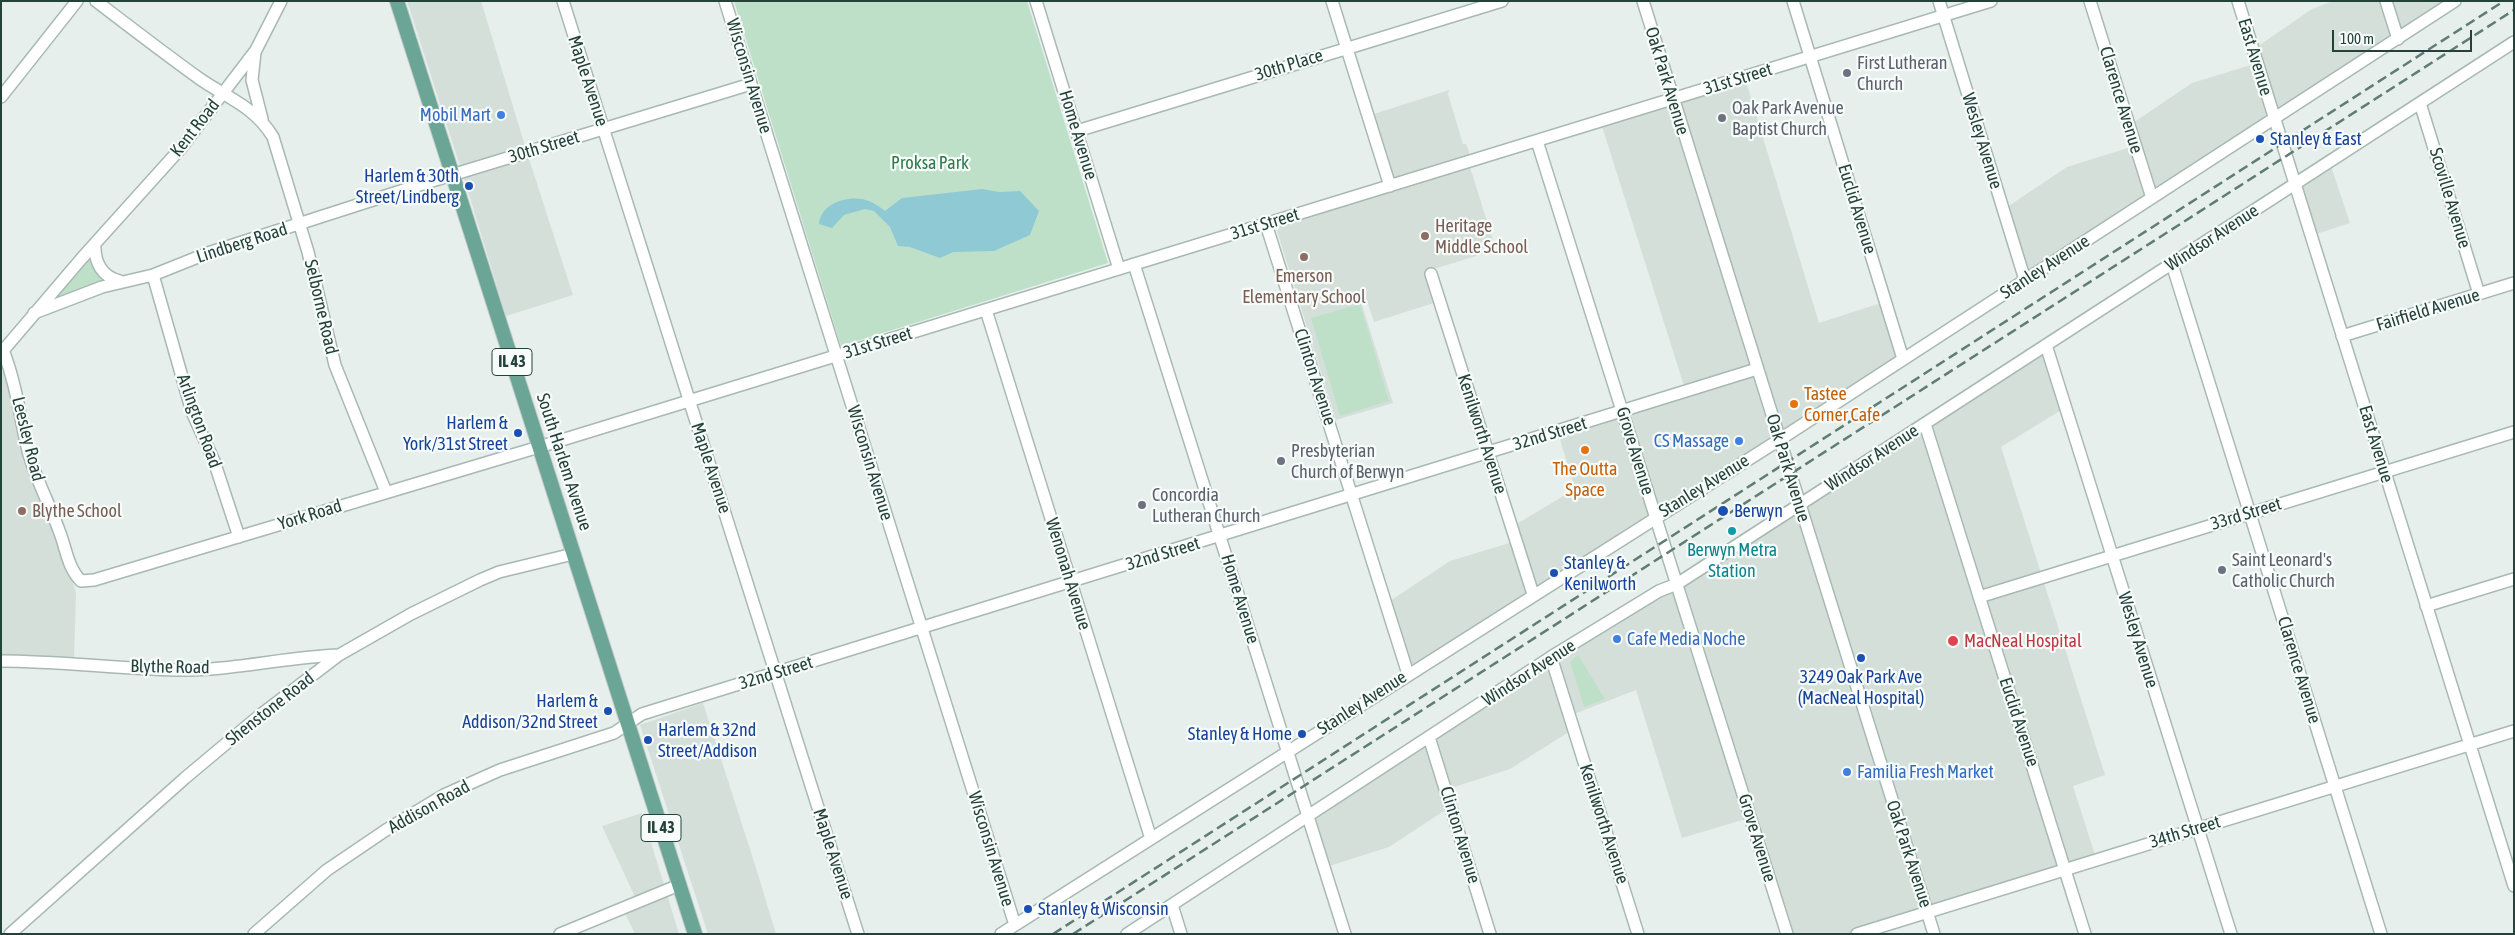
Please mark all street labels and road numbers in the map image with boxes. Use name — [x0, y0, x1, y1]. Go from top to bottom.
street label: Wisconsin Avenue — [721, 16, 777, 136]
street label: East Avenue — [2233, 16, 2277, 98]
street label: Oak Park Avenue — [1640, 24, 1694, 138]
street label: Maple Avenue — [563, 33, 613, 129]
street label: 30th Place — [1252, 44, 1326, 86]
street label: Clarence Avenue — [2095, 44, 2147, 156]
street label: 31st Street — [1701, 58, 1775, 100]
street label: Home Avenue — [1054, 88, 1102, 182]
street label: Wesley Avenue — [1957, 90, 2007, 192]
street label: Kent Road — [166, 95, 224, 161]
street label: 30th Street — [506, 126, 582, 168]
street label: Scoville Avenue — [2424, 145, 2476, 251]
street label: Euclid Avenue — [1833, 161, 1881, 257]
street label: Windsor Avenue — [2161, 200, 2263, 276]
street label: 31st Street — [1228, 203, 1302, 245]
street label: Lindberg Road — [194, 218, 290, 268]
street label: Stanley Avenue — [1996, 230, 2094, 304]
street label: Selborne Road — [300, 258, 342, 356]
street label: Fairfield Avenue — [2374, 284, 2482, 336]
street label: 31st Street — [841, 322, 915, 364]
street label: Clinton Avenue — [1289, 326, 1341, 428]
road number: IL 43 — [492, 348, 532, 376]
street label: Arlington Road — [172, 371, 226, 471]
street label: Kenilworth Avenue — [1452, 371, 1512, 497]
street label: South Harlem Avenue — [532, 391, 596, 533]
street label: Leesley Road — [7, 394, 49, 484]
street label: Wisconsin Avenue — [842, 403, 898, 523]
street label: East Avenue — [2354, 403, 2398, 485]
street label: Grove Avenue — [1611, 404, 1659, 498]
street label: Oak Park Avenue — [1761, 411, 1815, 525]
street label: 32nd Street — [1510, 413, 1590, 455]
street label: Maple Avenue — [686, 420, 736, 516]
street label: Windsor Avenue — [1821, 420, 1923, 496]
street label: Stanley Avenue — [1655, 450, 1753, 522]
street label: 33rd Street — [2208, 493, 2284, 535]
street label: York Road — [276, 495, 344, 535]
street label: Wenonah Avenue — [1041, 515, 1095, 633]
street label: 32nd Street — [1123, 533, 1203, 575]
street label: Home Avenue — [1216, 552, 1264, 646]
street label: Wesley Avenue — [2113, 589, 2163, 691]
street label: Clarence Avenue — [2273, 614, 2325, 726]
street label: Windsor Avenue — [1478, 635, 1580, 711]
street label: 32nd Street — [736, 652, 816, 694]
street label: Blythe Road — [130, 656, 210, 678]
street label: Stanley Avenue — [1313, 666, 1411, 740]
street label: Shenstone Road — [221, 668, 319, 750]
street label: Euclid Avenue — [1994, 675, 2044, 769]
street label: Kenilworth Avenue — [1574, 761, 1634, 887]
street label: Addison Road — [384, 776, 474, 838]
street label: Clinton Avenue — [1435, 784, 1485, 886]
street label: Wisconsin Avenue — [963, 789, 1019, 909]
street label: Grove Avenue — [1733, 791, 1781, 885]
street label: Oak Park Avenue — [1881, 798, 1937, 910]
street label: Maple Avenue — [808, 806, 858, 902]
street label: 34th Street — [2147, 811, 2223, 853]
road number: IL 43 — [641, 814, 681, 841]

